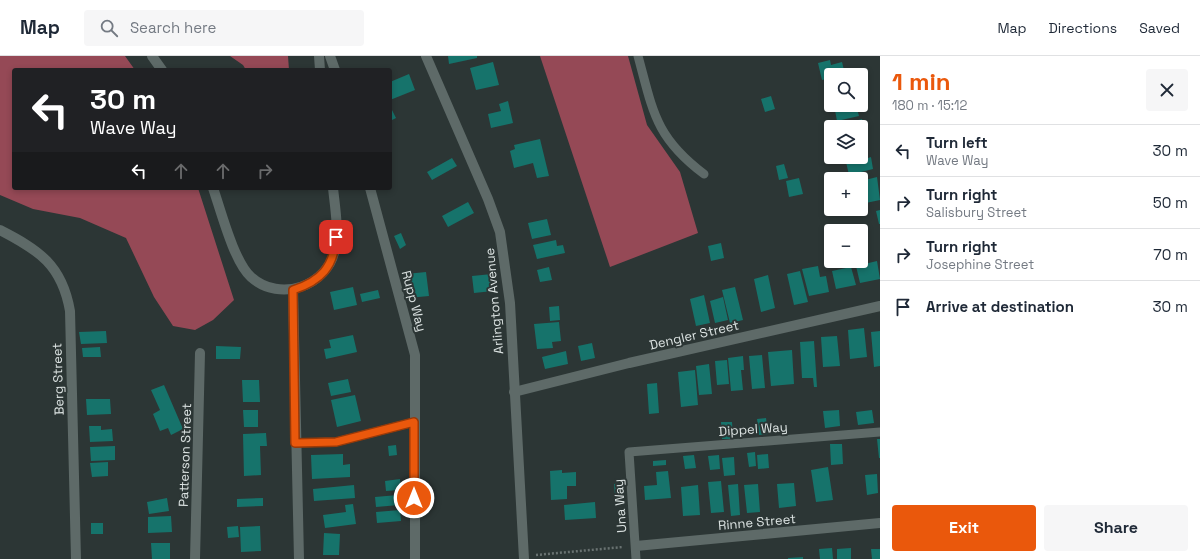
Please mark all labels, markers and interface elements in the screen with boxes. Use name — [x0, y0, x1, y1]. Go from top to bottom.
search box — [84, 10, 364, 46]
text: Map — [20, 15, 60, 40]
icon: search — [98, 17, 120, 39]
text: Search here — [130, 18, 216, 37]
text: Map — [997, 19, 1027, 37]
text: Directions — [1049, 19, 1117, 37]
text: Saved — [1139, 19, 1180, 37]
text: 1 min — [892, 66, 951, 97]
map controls — [824, 68, 868, 268]
button: search — [824, 68, 868, 112]
button: close — [1146, 69, 1188, 111]
text: 30 m — [90, 81, 156, 117]
icon: left — [24, 84, 76, 136]
text: 180 m · 15:12 — [892, 97, 967, 114]
text: Wave Way — [90, 116, 177, 139]
button: layers — [824, 120, 868, 164]
text: Turn left — [926, 133, 988, 152]
icon: left — [892, 140, 914, 162]
text: 30 m — [1153, 141, 1188, 160]
text: Wave Way — [926, 152, 989, 169]
icon: left — [128, 160, 150, 182]
icon: ahead — [170, 160, 192, 182]
icon: ahead — [212, 160, 234, 182]
icon: right — [254, 160, 276, 182]
button: + — [824, 172, 868, 216]
text: Turn right — [926, 185, 997, 204]
icon: right — [892, 192, 914, 214]
text: 50 m — [1153, 193, 1188, 212]
text: Salisbury Street — [926, 204, 1027, 221]
pin — [319, 220, 353, 254]
button: − — [824, 224, 868, 268]
icon: arrive — [325, 226, 347, 248]
text: Turn right — [926, 237, 997, 256]
icon: right — [892, 244, 914, 266]
text: 70 m — [1153, 245, 1188, 264]
street label: Arlington Avenue — [481, 247, 507, 355]
text: Josephine Street — [926, 256, 1034, 273]
street label: Rupp Way — [398, 269, 430, 333]
icon: arrive — [892, 296, 914, 318]
text: Arrive at destination — [926, 297, 1074, 316]
text: 30 m — [1153, 297, 1188, 316]
street label: Dengler Street — [648, 316, 740, 354]
street label: Berg Street — [48, 343, 68, 415]
street label: Patterson Street — [175, 403, 195, 507]
street label: Dippel Way — [718, 418, 788, 440]
position arrow — [393, 477, 435, 519]
street label: Una Way — [610, 479, 630, 533]
button: Exit — [892, 505, 1036, 551]
button: Share — [1044, 505, 1188, 551]
street label: Rinne Street — [717, 510, 797, 534]

